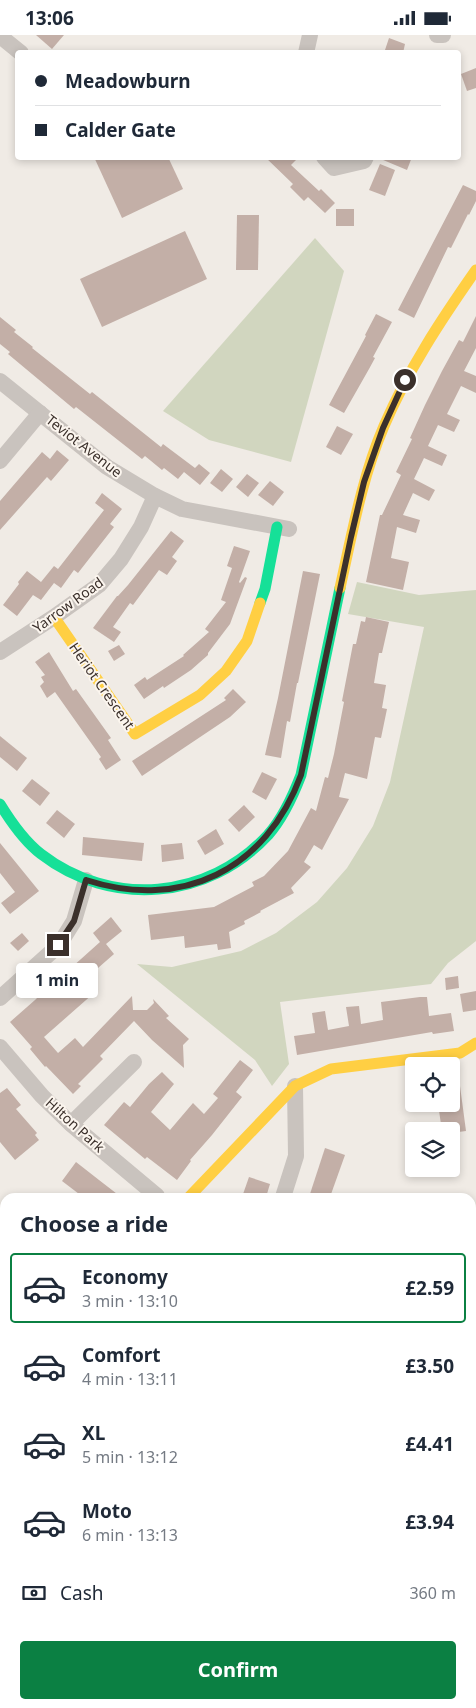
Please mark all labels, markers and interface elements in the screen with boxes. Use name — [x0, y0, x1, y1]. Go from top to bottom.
text: 13:06 — [25, 5, 74, 31]
text: Meadowburn — [65, 68, 191, 94]
text: Calder Gate — [65, 117, 176, 143]
route start — [394, 369, 416, 391]
street label: Teviot Avenue — [42, 410, 126, 481]
street label: Yarrow Road — [29, 573, 107, 637]
street label: Heriot Crescent — [65, 638, 139, 733]
route end — [47, 934, 69, 956]
callout: 1 min — [17, 963, 99, 997]
text: 1 min — [35, 969, 79, 991]
map controls — [405, 1057, 460, 1177]
button: locate — [405, 1057, 460, 1112]
street label: Hilton Park — [42, 1093, 109, 1156]
button: layers — [405, 1122, 460, 1177]
text: Choose a ride — [20, 1208, 168, 1238]
text: Economy — [82, 1264, 168, 1290]
icon: car — [22, 1266, 67, 1311]
text: £2.59 — [405, 1275, 454, 1301]
text: 3 min · 13:10 — [82, 1290, 178, 1312]
text: Comfort — [82, 1342, 161, 1368]
icon: car — [22, 1344, 67, 1389]
text: £3.50 — [405, 1353, 454, 1379]
text: 4 min · 13:11 — [82, 1368, 178, 1390]
text: XL — [82, 1420, 105, 1446]
icon: car — [22, 1422, 67, 1467]
text: £4.41 — [405, 1431, 454, 1457]
text: 5 min · 13:12 — [82, 1446, 178, 1468]
text: Moto — [82, 1498, 132, 1524]
icon: car — [22, 1500, 67, 1545]
text: £3.94 — [405, 1509, 454, 1535]
text: 6 min · 13:13 — [82, 1524, 178, 1546]
icon: cash — [20, 1579, 48, 1607]
text: Cash — [60, 1580, 104, 1606]
text: 360 m — [409, 1582, 456, 1604]
button: Confirm — [20, 1641, 456, 1699]

